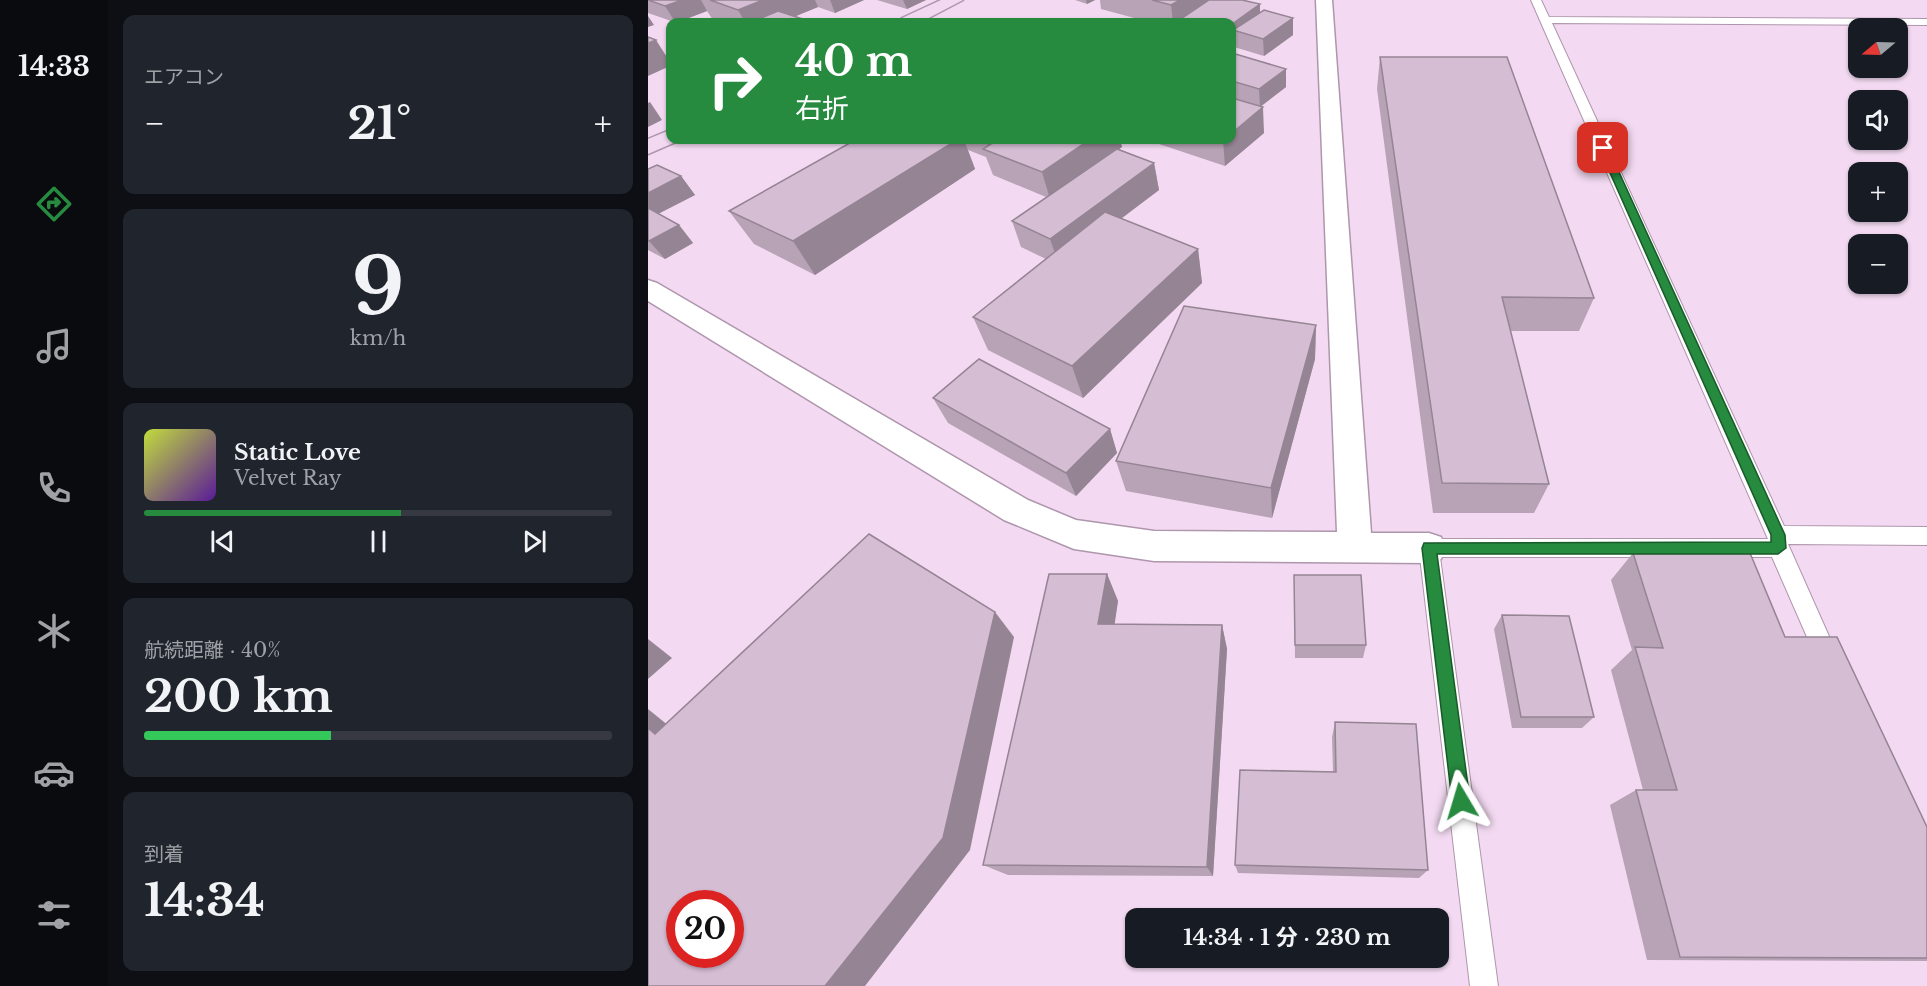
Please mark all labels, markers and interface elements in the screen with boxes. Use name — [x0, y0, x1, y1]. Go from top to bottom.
north arrow — [1848, 18, 1908, 78]
map controls — [1848, 18, 1908, 294]
text: 40 m — [795, 35, 912, 87]
icon: right — [696, 42, 774, 120]
text: 14:33 — [18, 50, 90, 83]
text: エアコン — [144, 65, 224, 89]
button: sound — [1848, 90, 1908, 150]
text: 右折 — [795, 92, 849, 125]
text: 21° — [347, 95, 411, 151]
text: − — [144, 103, 165, 144]
text: + — [594, 103, 612, 144]
pin — [1577, 122, 1628, 173]
icon: arrive — [1586, 131, 1619, 164]
button: + — [1848, 162, 1908, 222]
icon: directions — [33, 183, 75, 225]
button: − — [1848, 234, 1908, 294]
text: 9 — [352, 238, 404, 335]
icon: music — [33, 325, 75, 367]
text: km/h — [350, 326, 406, 350]
text: Static Love — [234, 439, 361, 466]
text: Velvet Ray — [234, 466, 342, 490]
icon: phone — [33, 467, 75, 509]
icon: previous — [206, 525, 239, 558]
icon: pause — [362, 525, 395, 558]
icon: next — [518, 525, 551, 558]
icon: climate — [33, 610, 75, 652]
text: 航続距離 · 40% — [144, 638, 281, 662]
text: 200 km — [144, 668, 333, 724]
icon: car — [33, 752, 75, 794]
position arrow — [1429, 769, 1493, 833]
text: 到着 — [144, 842, 184, 866]
text: 14:34 — [144, 872, 265, 928]
speed limit sign: 20 — [666, 890, 744, 968]
icon: filters — [33, 894, 75, 936]
text: 14:34 · 1 分 · 230 m — [1183, 924, 1391, 951]

